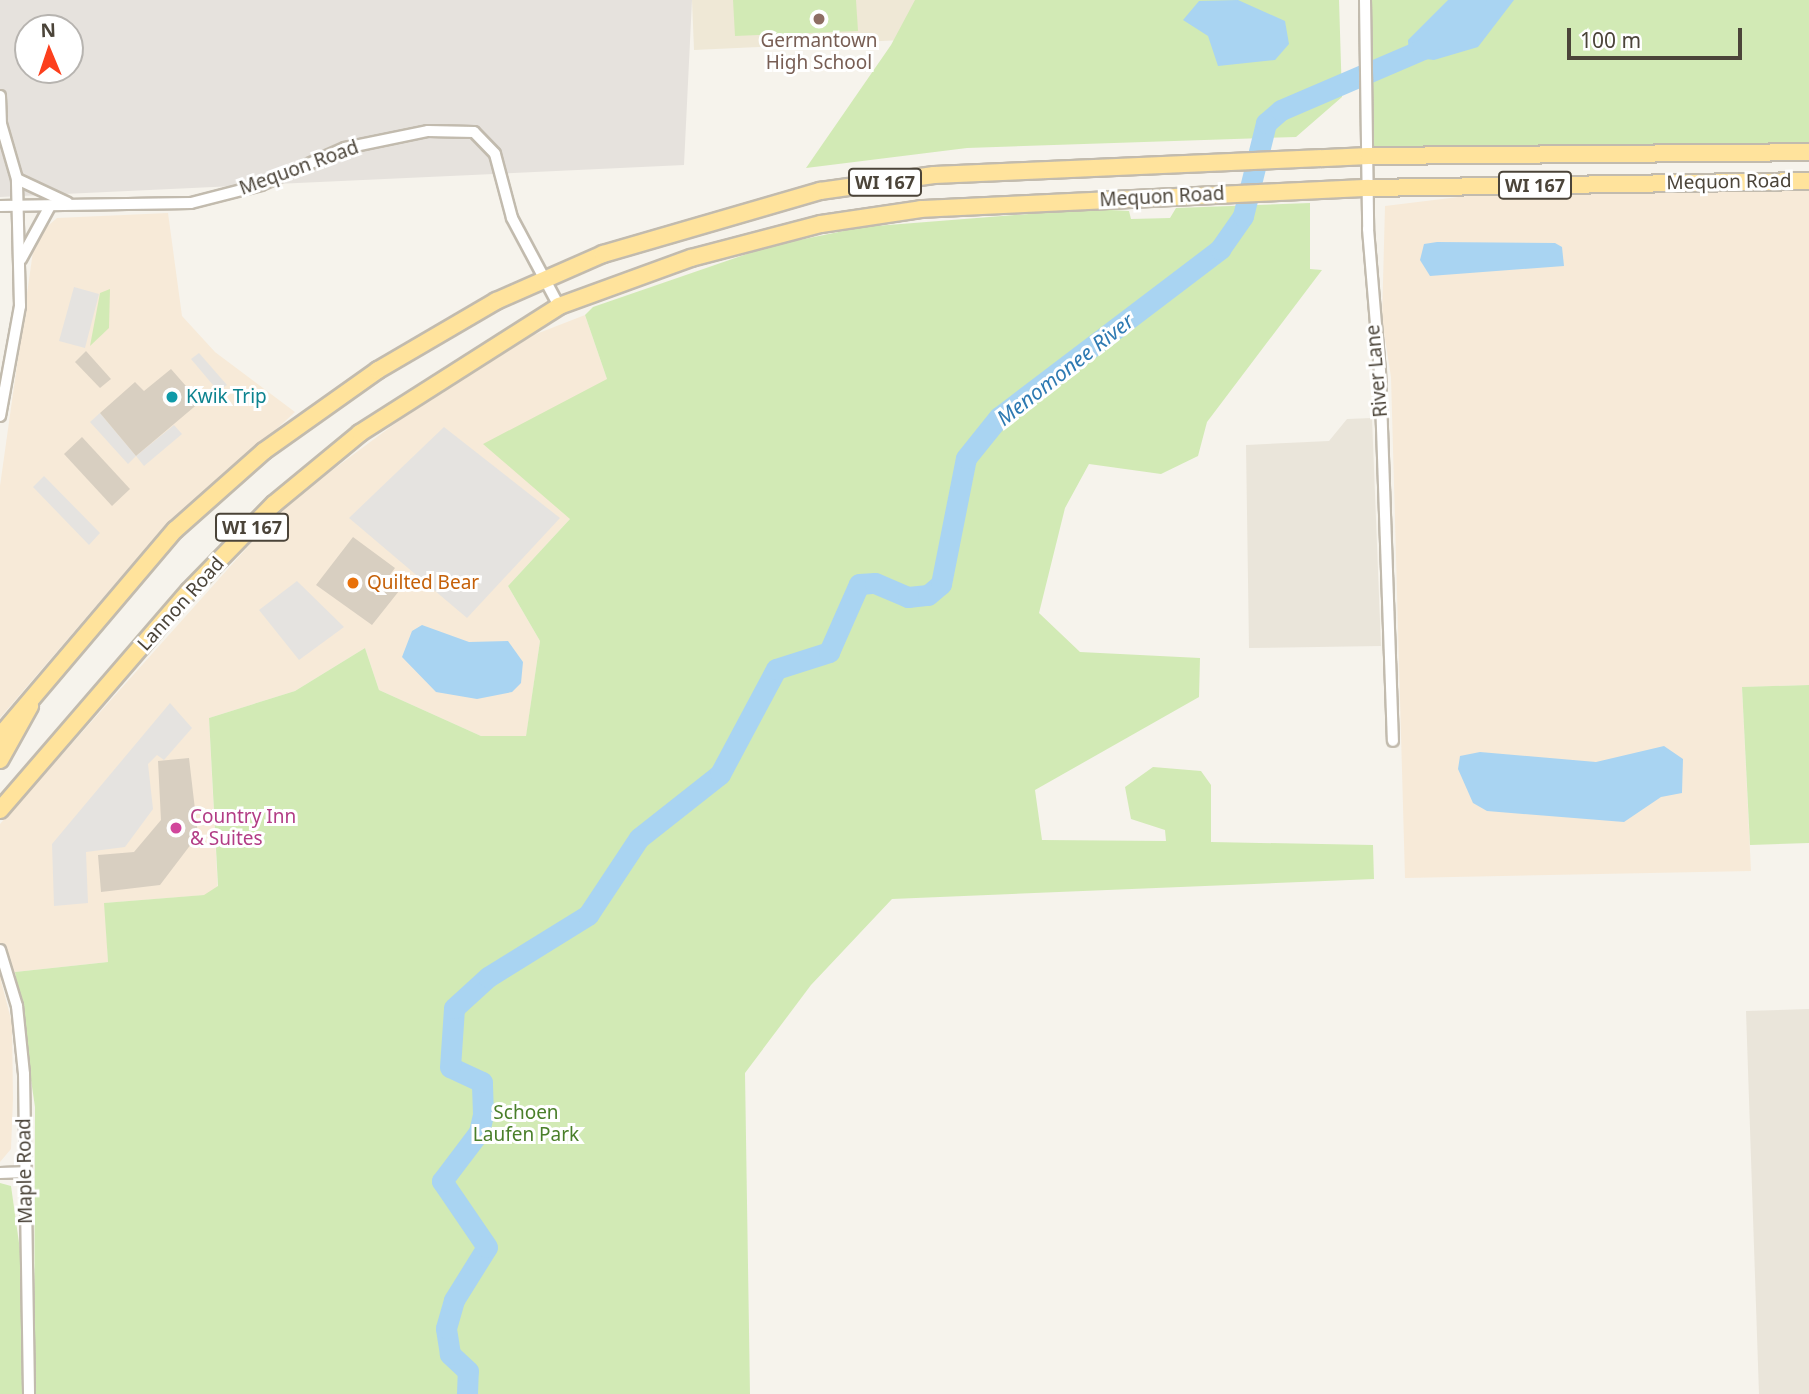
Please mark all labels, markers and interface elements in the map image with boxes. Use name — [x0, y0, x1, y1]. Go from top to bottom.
marker: Germantown High School — [811, 11, 827, 27]
north arrow — [14, 14, 84, 84]
scale bar — [1571, 14, 1746, 58]
text: N — [40, 17, 57, 43]
text: 100 m — [1580, 26, 1641, 54]
place label: Germantown High School — [760, 30, 878, 74]
street label: Mequon Road — [236, 136, 362, 200]
road number: WI 167 — [846, 168, 924, 196]
road number: WI 167 — [1496, 170, 1574, 200]
street label: Mequon Road — [1666, 170, 1792, 194]
street label: Mequon Road — [1099, 182, 1225, 212]
water label: Menomonee River — [991, 308, 1139, 430]
street label: River Lane — [1362, 324, 1392, 418]
place label: Kwik Trip — [186, 386, 267, 408]
marker: Kwik Trip — [164, 389, 180, 405]
road number: WI 167 — [214, 512, 290, 542]
street label: Lannon Road — [133, 553, 229, 655]
place label: Quilted Bear — [367, 572, 479, 594]
marker: Quilted Bear — [345, 575, 361, 591]
place label: Country Inn & Suites — [190, 806, 296, 850]
marker: Country Inn & Suites — [168, 820, 184, 836]
park label: Schoen Laufen Park — [473, 1102, 579, 1146]
street label: Maple Road — [13, 1118, 37, 1224]

